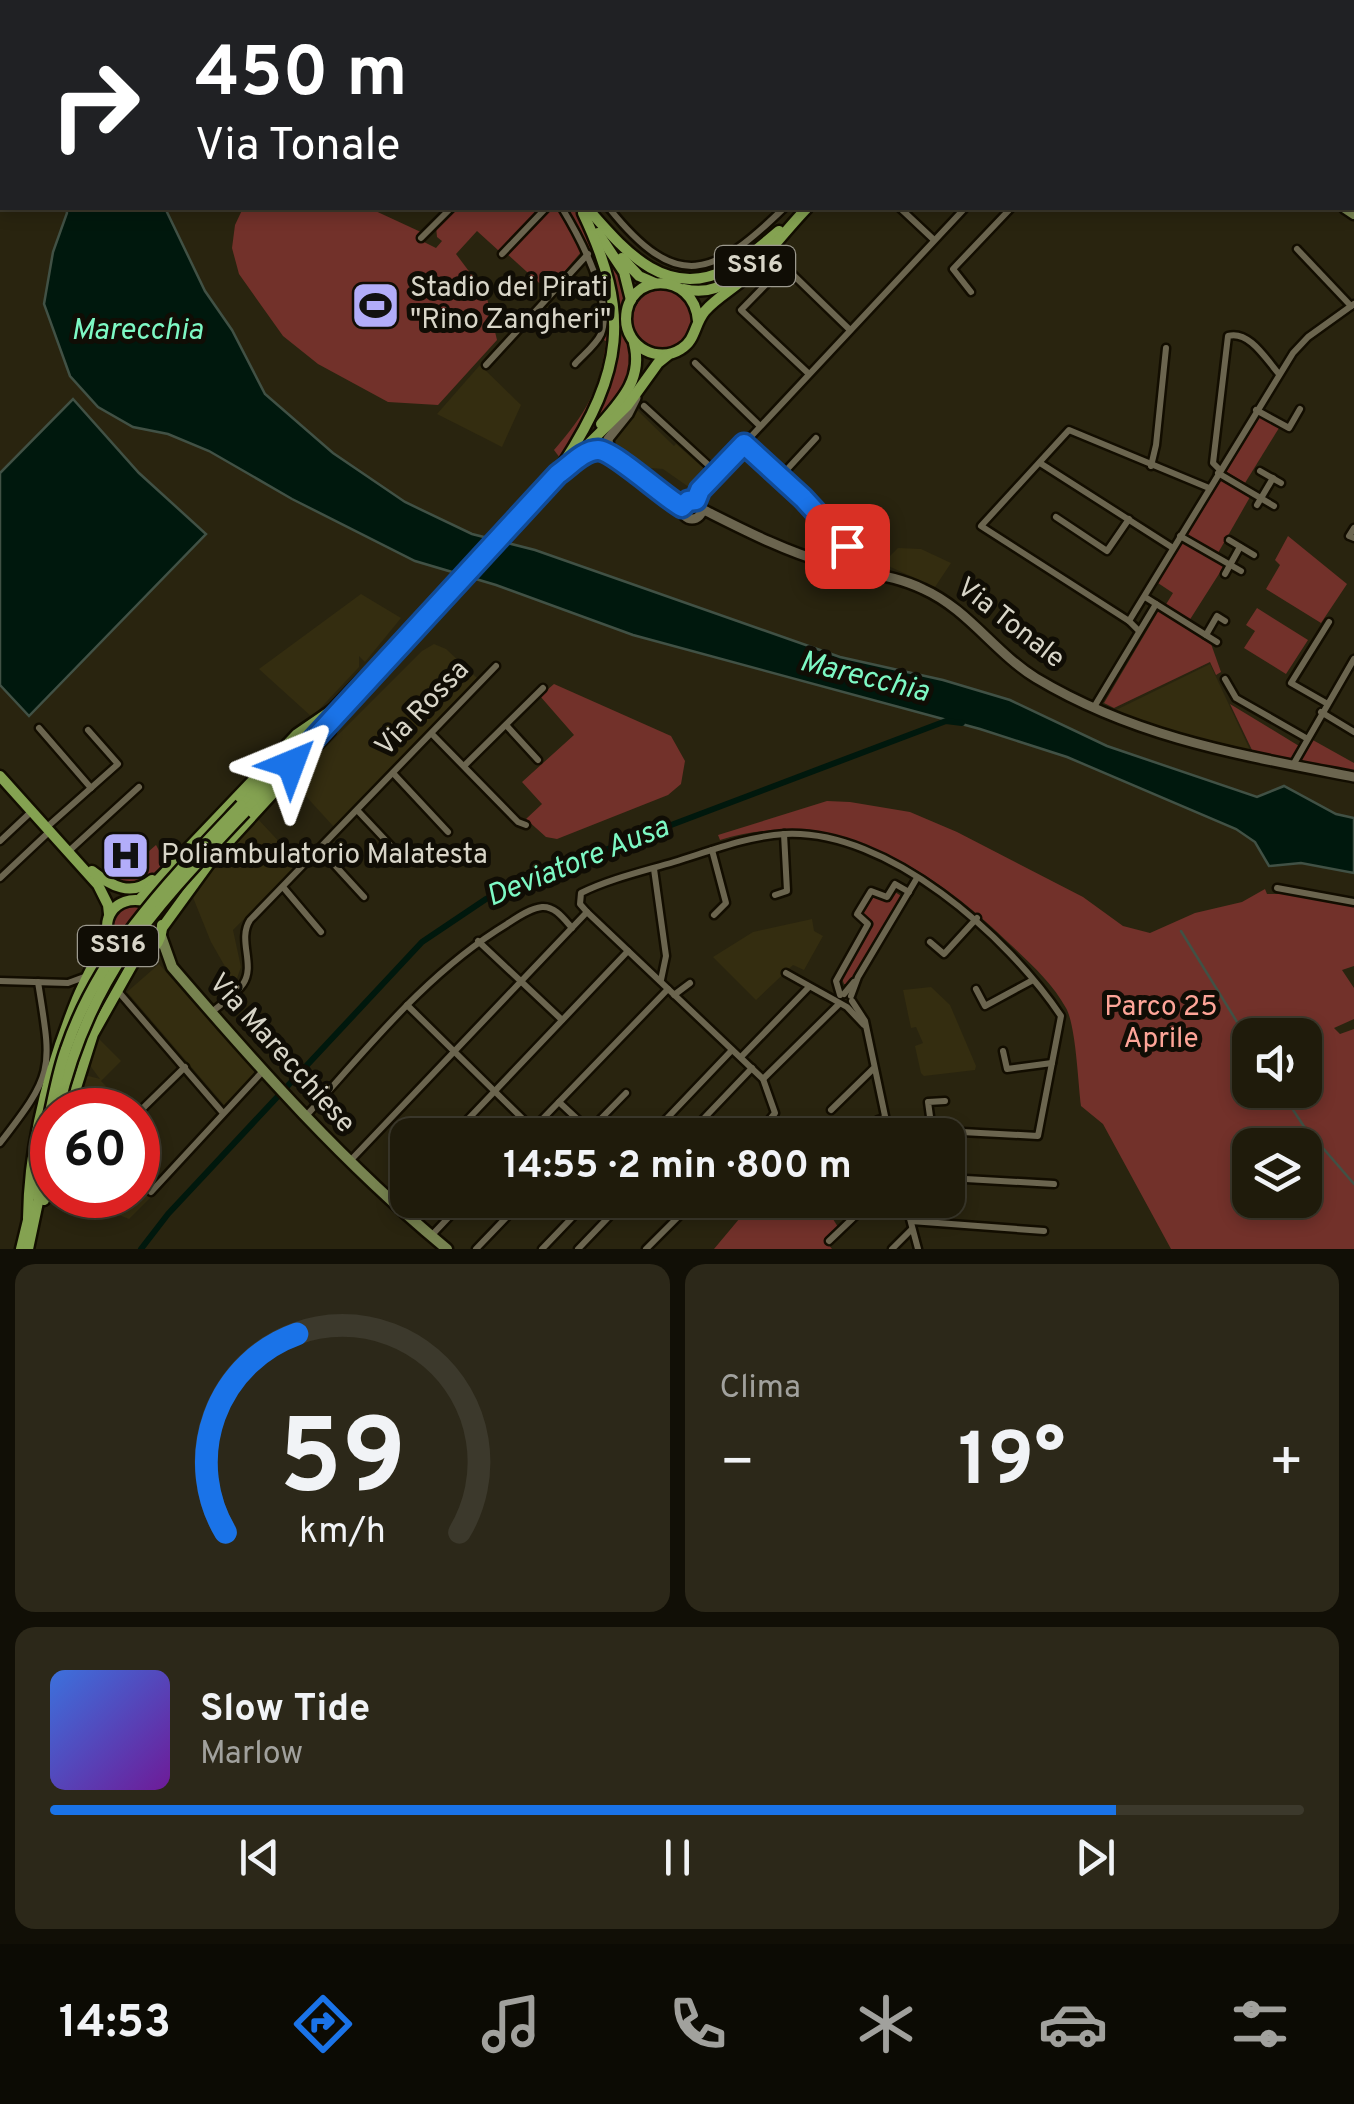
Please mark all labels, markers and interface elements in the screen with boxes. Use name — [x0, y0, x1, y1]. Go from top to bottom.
text: 450 m — [195, 32, 407, 121]
icon: right — [30, 40, 160, 170]
text: Via Tonale — [195, 119, 401, 176]
road number: SS16 — [715, 246, 795, 286]
place label: Stadio dei Pirati "Rino Zangheri" — [410, 271, 611, 339]
sports icon: Stadio dei Pirati "Rino Zangheri" — [349, 279, 401, 331]
water label: Marecchia — [71, 313, 204, 350]
pin — [805, 504, 890, 589]
icon: arrive — [820, 519, 875, 574]
street label: Via Tonale — [949, 570, 1071, 678]
water label: Marecchia — [795, 644, 933, 712]
street label: Via Rossa — [368, 653, 478, 765]
position arrow — [239, 712, 343, 816]
water label: Deviatore Ausa — [481, 809, 675, 916]
hospital icon: Poliambulatorio Malatesta — [100, 830, 152, 882]
place label: Poliambulatorio Malatesta — [161, 838, 488, 874]
road number: SS16 — [78, 926, 158, 966]
street label: Via Marecchiese — [200, 967, 362, 1141]
park label: Parco 25 Aprile — [1104, 990, 1218, 1058]
map controls — [1232, 1018, 1322, 1218]
button: sound — [1232, 1018, 1322, 1108]
speed limit sign: 60 — [30, 1088, 160, 1218]
button: layers — [1232, 1128, 1322, 1218]
text: 14:55 · 2 min · 800 m — [503, 1143, 852, 1192]
text: Clima — [720, 1369, 801, 1409]
text: 59 — [278, 1398, 406, 1530]
text: 19° — [958, 1417, 1065, 1512]
text: − — [720, 1430, 755, 1500]
text: + — [1269, 1430, 1304, 1500]
text: km/h — [299, 1510, 386, 1556]
text: Slow Tide — [200, 1686, 370, 1735]
text: Marlow — [200, 1735, 303, 1775]
icon: previous — [232, 1830, 287, 1885]
icon: pause — [650, 1830, 705, 1885]
icon: next — [1068, 1830, 1123, 1885]
icon: directions — [288, 1989, 358, 2059]
icon: music — [476, 1989, 546, 2059]
icon: phone — [663, 1989, 733, 2059]
icon: climate — [851, 1989, 921, 2059]
icon: car — [1038, 1989, 1108, 2059]
icon: filters — [1225, 1989, 1295, 2059]
text: 14:53 — [59, 1996, 171, 2053]

